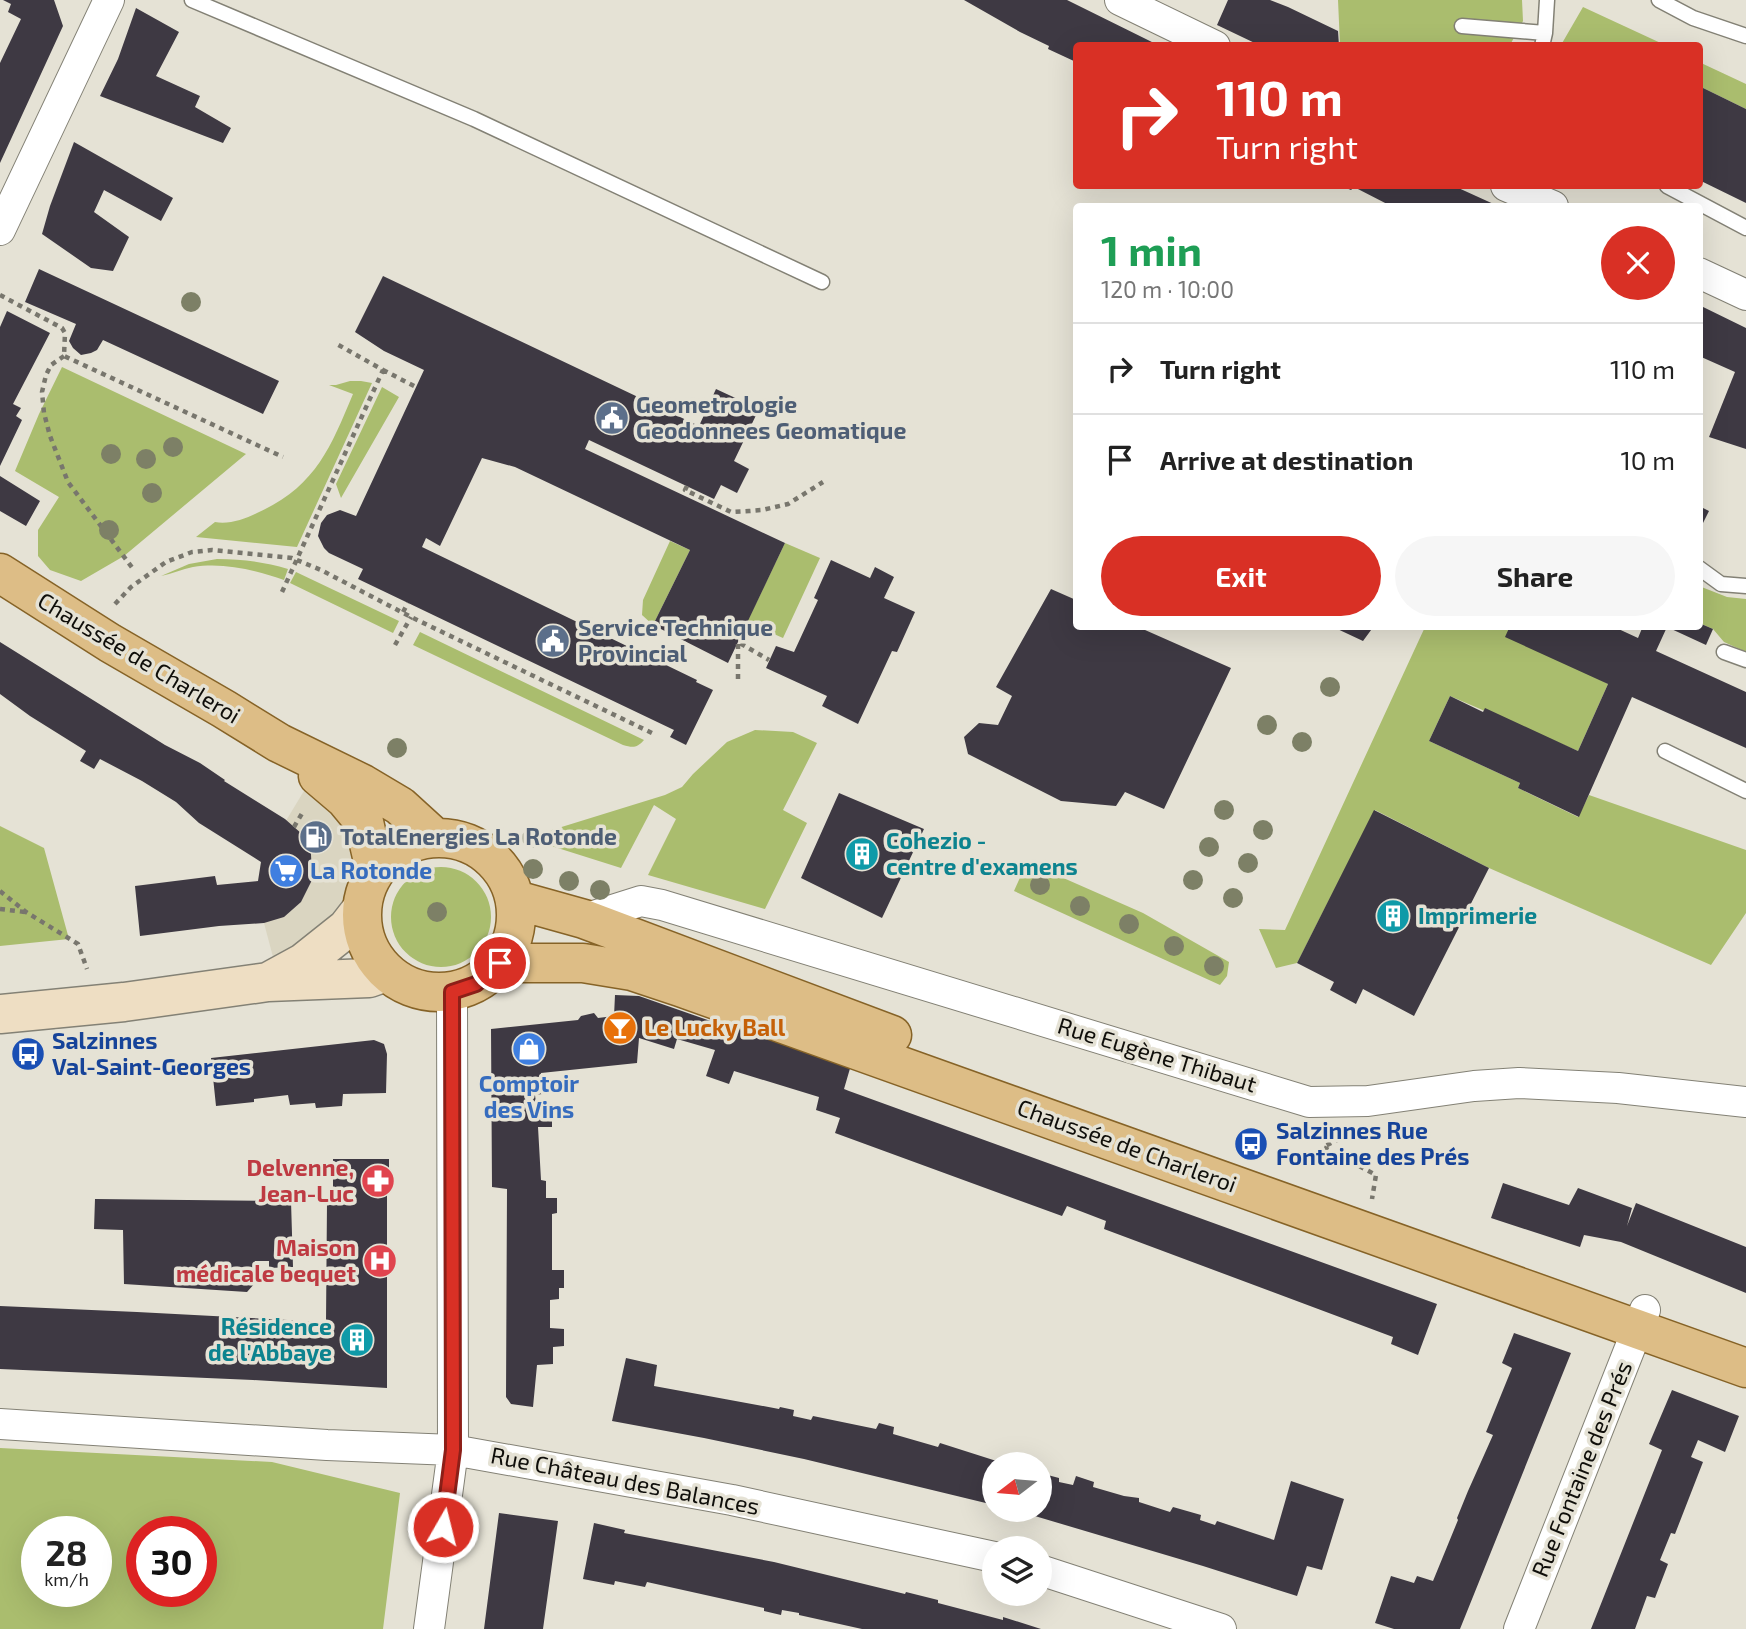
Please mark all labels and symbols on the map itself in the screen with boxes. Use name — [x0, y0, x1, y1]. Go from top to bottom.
place label: Geometrologie Geodonnees Geomatique — [636, 390, 906, 444]
public building icon: Geometrologie Geodonnees Geomatique — [593, 399, 631, 437]
street label: Chaussée de Charleroi — [33, 586, 246, 729]
place label: Service Technique Provincial — [578, 613, 773, 667]
public building icon: Service Technique Provincial — [534, 622, 572, 660]
fuel station icon: TotalEnergies La Rotonde — [297, 818, 335, 856]
place label: TotalEnergies La Rotonde — [340, 822, 617, 850]
place label: Cohezio - centre d'examens — [886, 826, 1078, 880]
building icon: Cohezio - centre d'examens — [843, 835, 881, 873]
supermarket icon: La Rotonde — [267, 852, 305, 890]
place label: La Rotonde — [310, 856, 432, 884]
building icon: Imprimerie — [1374, 897, 1412, 935]
place label: Imprimerie — [1418, 901, 1537, 929]
pin — [470, 933, 530, 993]
bar icon: Le Lucky Ball — [601, 1009, 639, 1047]
street label: Rue Eugène Thibaut — [1055, 1011, 1260, 1098]
place label: Le Lucky Ball — [644, 1013, 786, 1041]
place label: Salzinnes Val-Saint-Georges — [52, 1026, 251, 1080]
shop icon: Comptoir des Vins — [510, 1030, 548, 1068]
bus stop icon: Salzinnes Val-Saint-Georges — [9, 1035, 47, 1073]
place label: Comptoir des Vins — [479, 1069, 579, 1123]
street label: Chaussée de Charleroi — [1014, 1092, 1241, 1198]
place label: Salzinnes Rue Fontaine des Prés — [1276, 1116, 1469, 1170]
bus stop icon: Salzinnes Rue Fontaine des Prés — [1232, 1125, 1270, 1163]
place label: Delvenne, Jean-Luc — [246, 1153, 354, 1207]
pharmacy icon: Delvenne, Jean-Luc — [359, 1162, 397, 1200]
place label: Maison médicale bequet — [176, 1233, 356, 1287]
hospital icon: Maison médicale bequet — [361, 1242, 399, 1280]
place label: Résidence de l'Abbaye — [208, 1312, 332, 1366]
building icon: Résidence de l'Abbaye — [338, 1321, 376, 1359]
street label: Rue Fontaine des Prés — [1525, 1357, 1637, 1581]
street label: Rue Château des Balances — [489, 1440, 762, 1520]
north arrow — [982, 1452, 1052, 1522]
position arrow — [406, 1490, 480, 1564]
speed limit sign: 30 — [126, 1516, 217, 1607]

